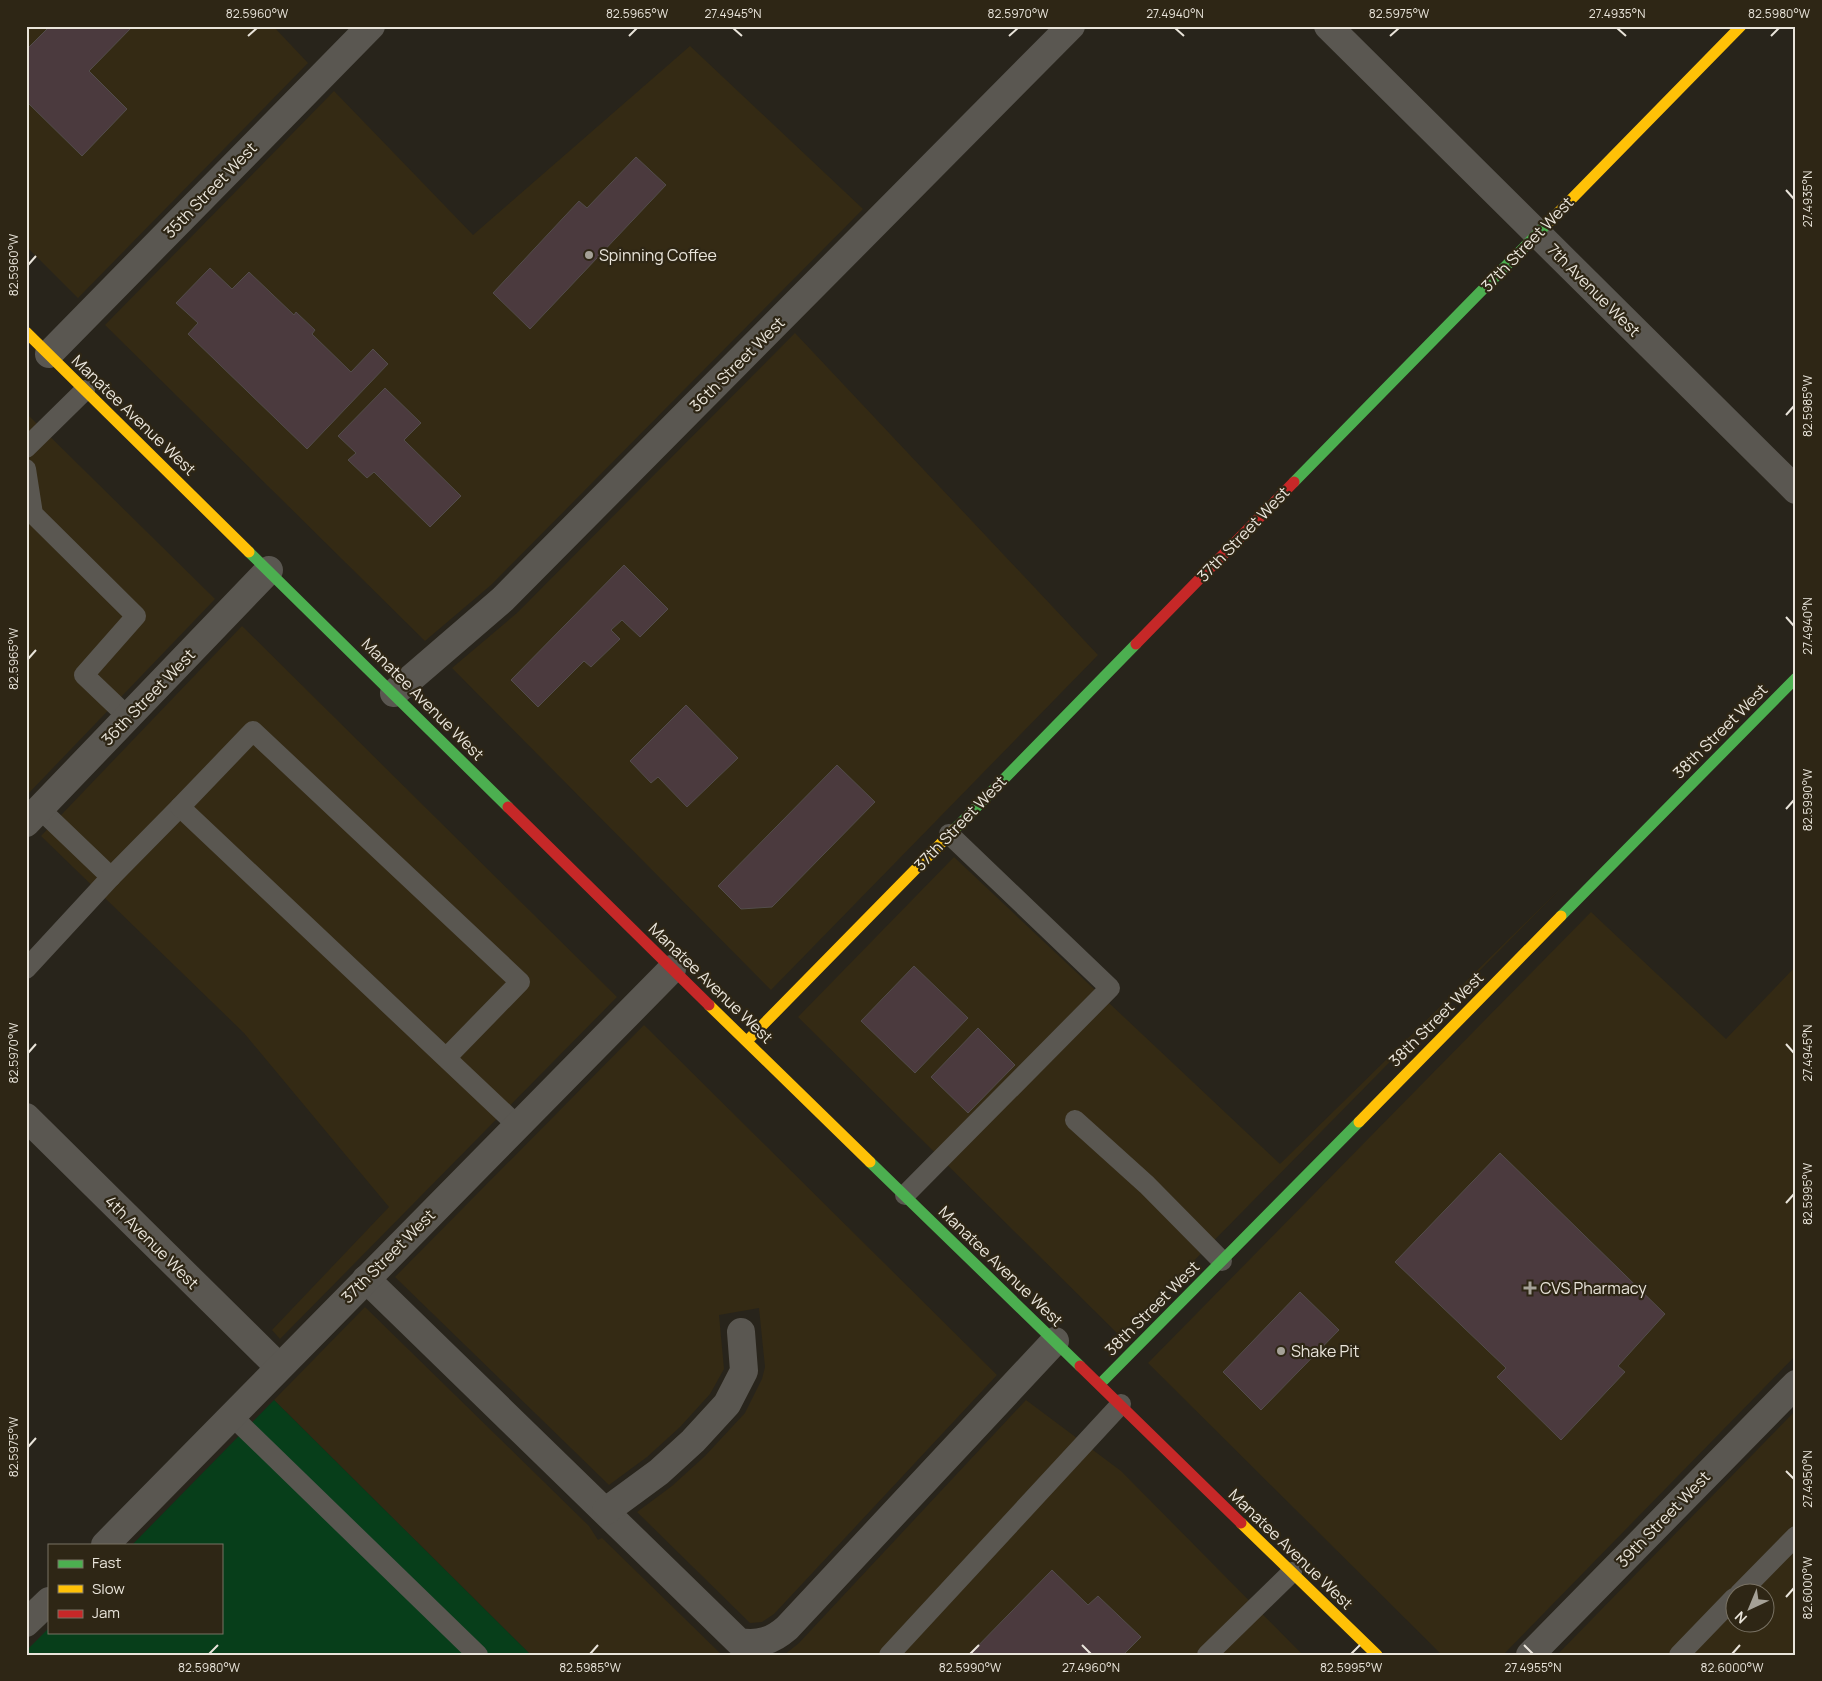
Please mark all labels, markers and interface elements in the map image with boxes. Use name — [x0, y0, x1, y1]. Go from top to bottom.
text: 82.5960°W — [226, 5, 289, 22]
text: 82.5965°W — [606, 5, 669, 22]
text: 27.4945°N — [704, 5, 762, 22]
text: 82.5970°W — [987, 5, 1049, 22]
text: 27.4940°N — [1146, 5, 1204, 22]
text: 82.5975°W — [1369, 5, 1430, 22]
text: 27.4935°N — [1589, 5, 1645, 22]
text: 82.5980°W — [1748, 5, 1811, 22]
street label: 35th Street West — [158, 137, 262, 243]
text: 27.4935°N — [1799, 171, 1816, 227]
street label: 37th Street West — [1476, 192, 1578, 296]
text: 82.5960°W — [5, 233, 22, 296]
street label: 7th Avenue West — [1543, 239, 1645, 341]
place label: Spinning Coffee — [599, 244, 717, 266]
marker: Spinning Coffee — [583, 249, 595, 261]
street label: 36th Street West — [685, 312, 789, 416]
street label: Manatee Avenue West — [67, 350, 201, 480]
text: 82.5985°W — [1799, 374, 1816, 437]
street label: 37th Street West — [1192, 482, 1294, 586]
text: 27.4940°N — [1799, 597, 1816, 655]
text: 82.5965°W — [5, 627, 22, 690]
street label: Manatee Avenue West — [357, 633, 489, 765]
street label: 36th Street West — [96, 644, 200, 750]
street label: 38th Street West — [1668, 679, 1772, 783]
text: 82.5990°W — [1799, 768, 1816, 831]
street label: 37th Street West — [909, 771, 1011, 875]
street label: Manatee Avenue West — [644, 918, 778, 1048]
street label: 38th Street West — [1384, 967, 1488, 1071]
text: 82.5970°W — [5, 1022, 22, 1084]
text: 27.4945°N — [1799, 1024, 1816, 1082]
text: 82.5995°W — [1799, 1162, 1816, 1225]
street label: 4th Avenue West — [100, 1190, 204, 1294]
street label: Manatee Avenue West — [934, 1201, 1068, 1331]
street label: 37th Street West — [336, 1204, 440, 1308]
street label: 38th Street West — [1100, 1256, 1204, 1360]
place label: CVS Pharmacy — [1540, 1277, 1647, 1299]
marker: CVS Pharmacy — [1524, 1282, 1536, 1294]
place label: Shake Pit — [1291, 1340, 1359, 1362]
marker: Shake Pit — [1275, 1345, 1287, 1357]
text: 82.5975°W — [5, 1416, 22, 1477]
text: 27.4950°N — [1799, 1450, 1816, 1508]
street label: 39th Street West — [1611, 1466, 1715, 1572]
street label: Manatee Avenue West — [1224, 1484, 1358, 1614]
legend — [48, 1544, 222, 1634]
text: Fast — [92, 1552, 121, 1573]
text: 82.6000°W — [1799, 1556, 1816, 1619]
text: Slow — [92, 1578, 125, 1599]
north arrow — [1724, 1584, 1774, 1634]
text: Jam — [92, 1602, 120, 1623]
text: N — [1730, 1607, 1751, 1628]
text: 82.5980°W — [178, 1659, 241, 1676]
text: 82.5985°W — [559, 1659, 622, 1676]
text: 82.5990°W — [939, 1659, 1002, 1676]
text: 27.4960°N — [1062, 1659, 1120, 1676]
text: 82.5995°W — [1320, 1659, 1383, 1676]
text: 27.4955°N — [1505, 1659, 1561, 1676]
text: 82.6000°W — [1701, 1659, 1764, 1676]

